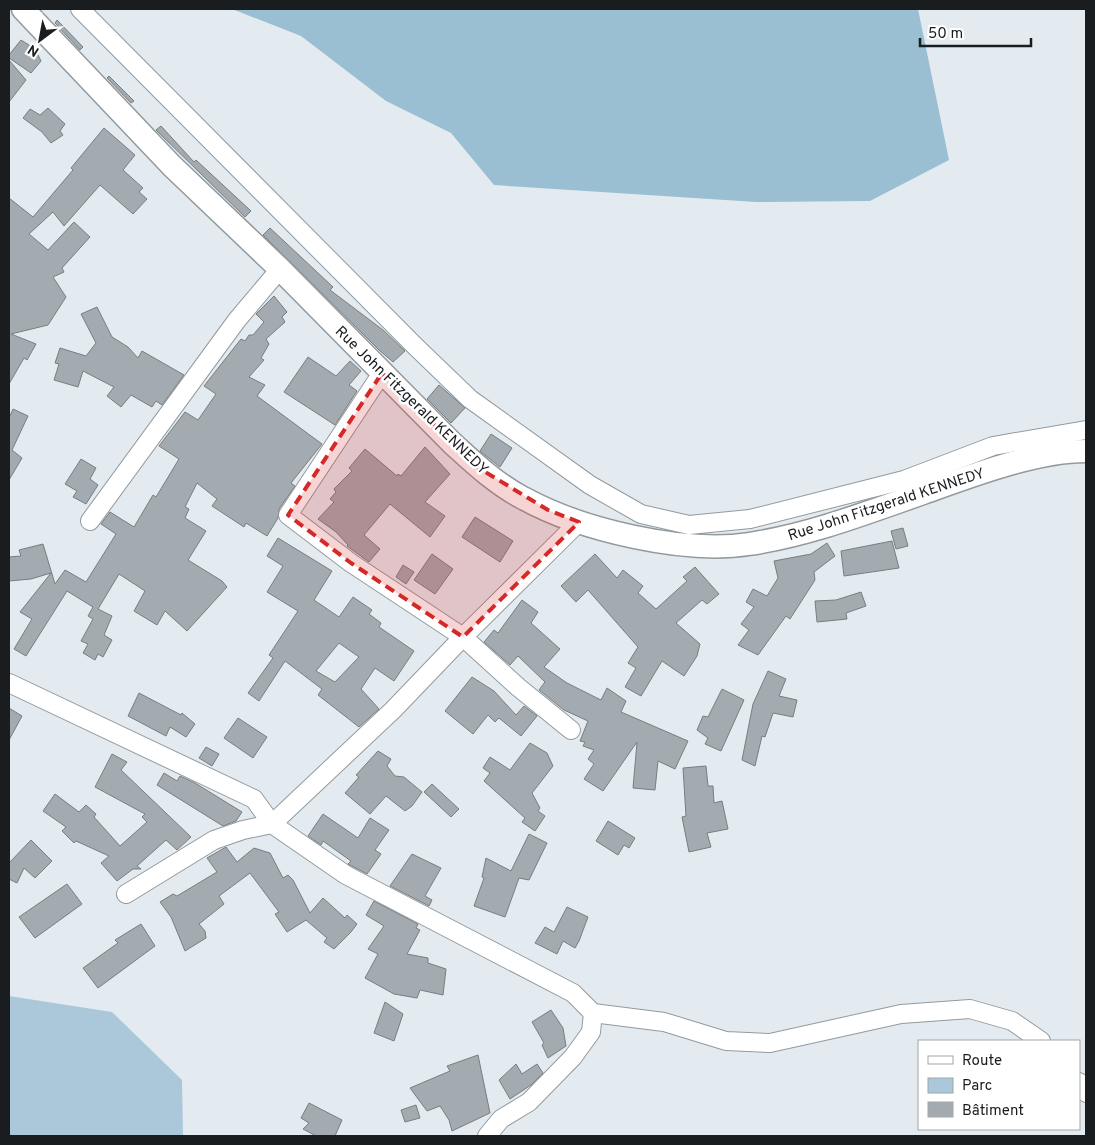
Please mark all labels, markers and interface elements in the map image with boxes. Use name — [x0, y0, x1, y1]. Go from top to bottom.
north arrow — [15, 15, 65, 65]
scale bar — [920, 15, 1031, 47]
text: 50 m — [928, 25, 963, 44]
text: N — [25, 40, 43, 60]
street label: Rue John Fitzgerald KENNEDY — [330, 323, 492, 480]
street label: Rue John Fitzgerald KENNEDY — [786, 464, 988, 546]
legend — [918, 1040, 1080, 1130]
text: Route — [962, 1052, 1002, 1071]
text: Parc — [962, 1077, 992, 1096]
text: Bâtiment — [962, 1102, 1024, 1121]

